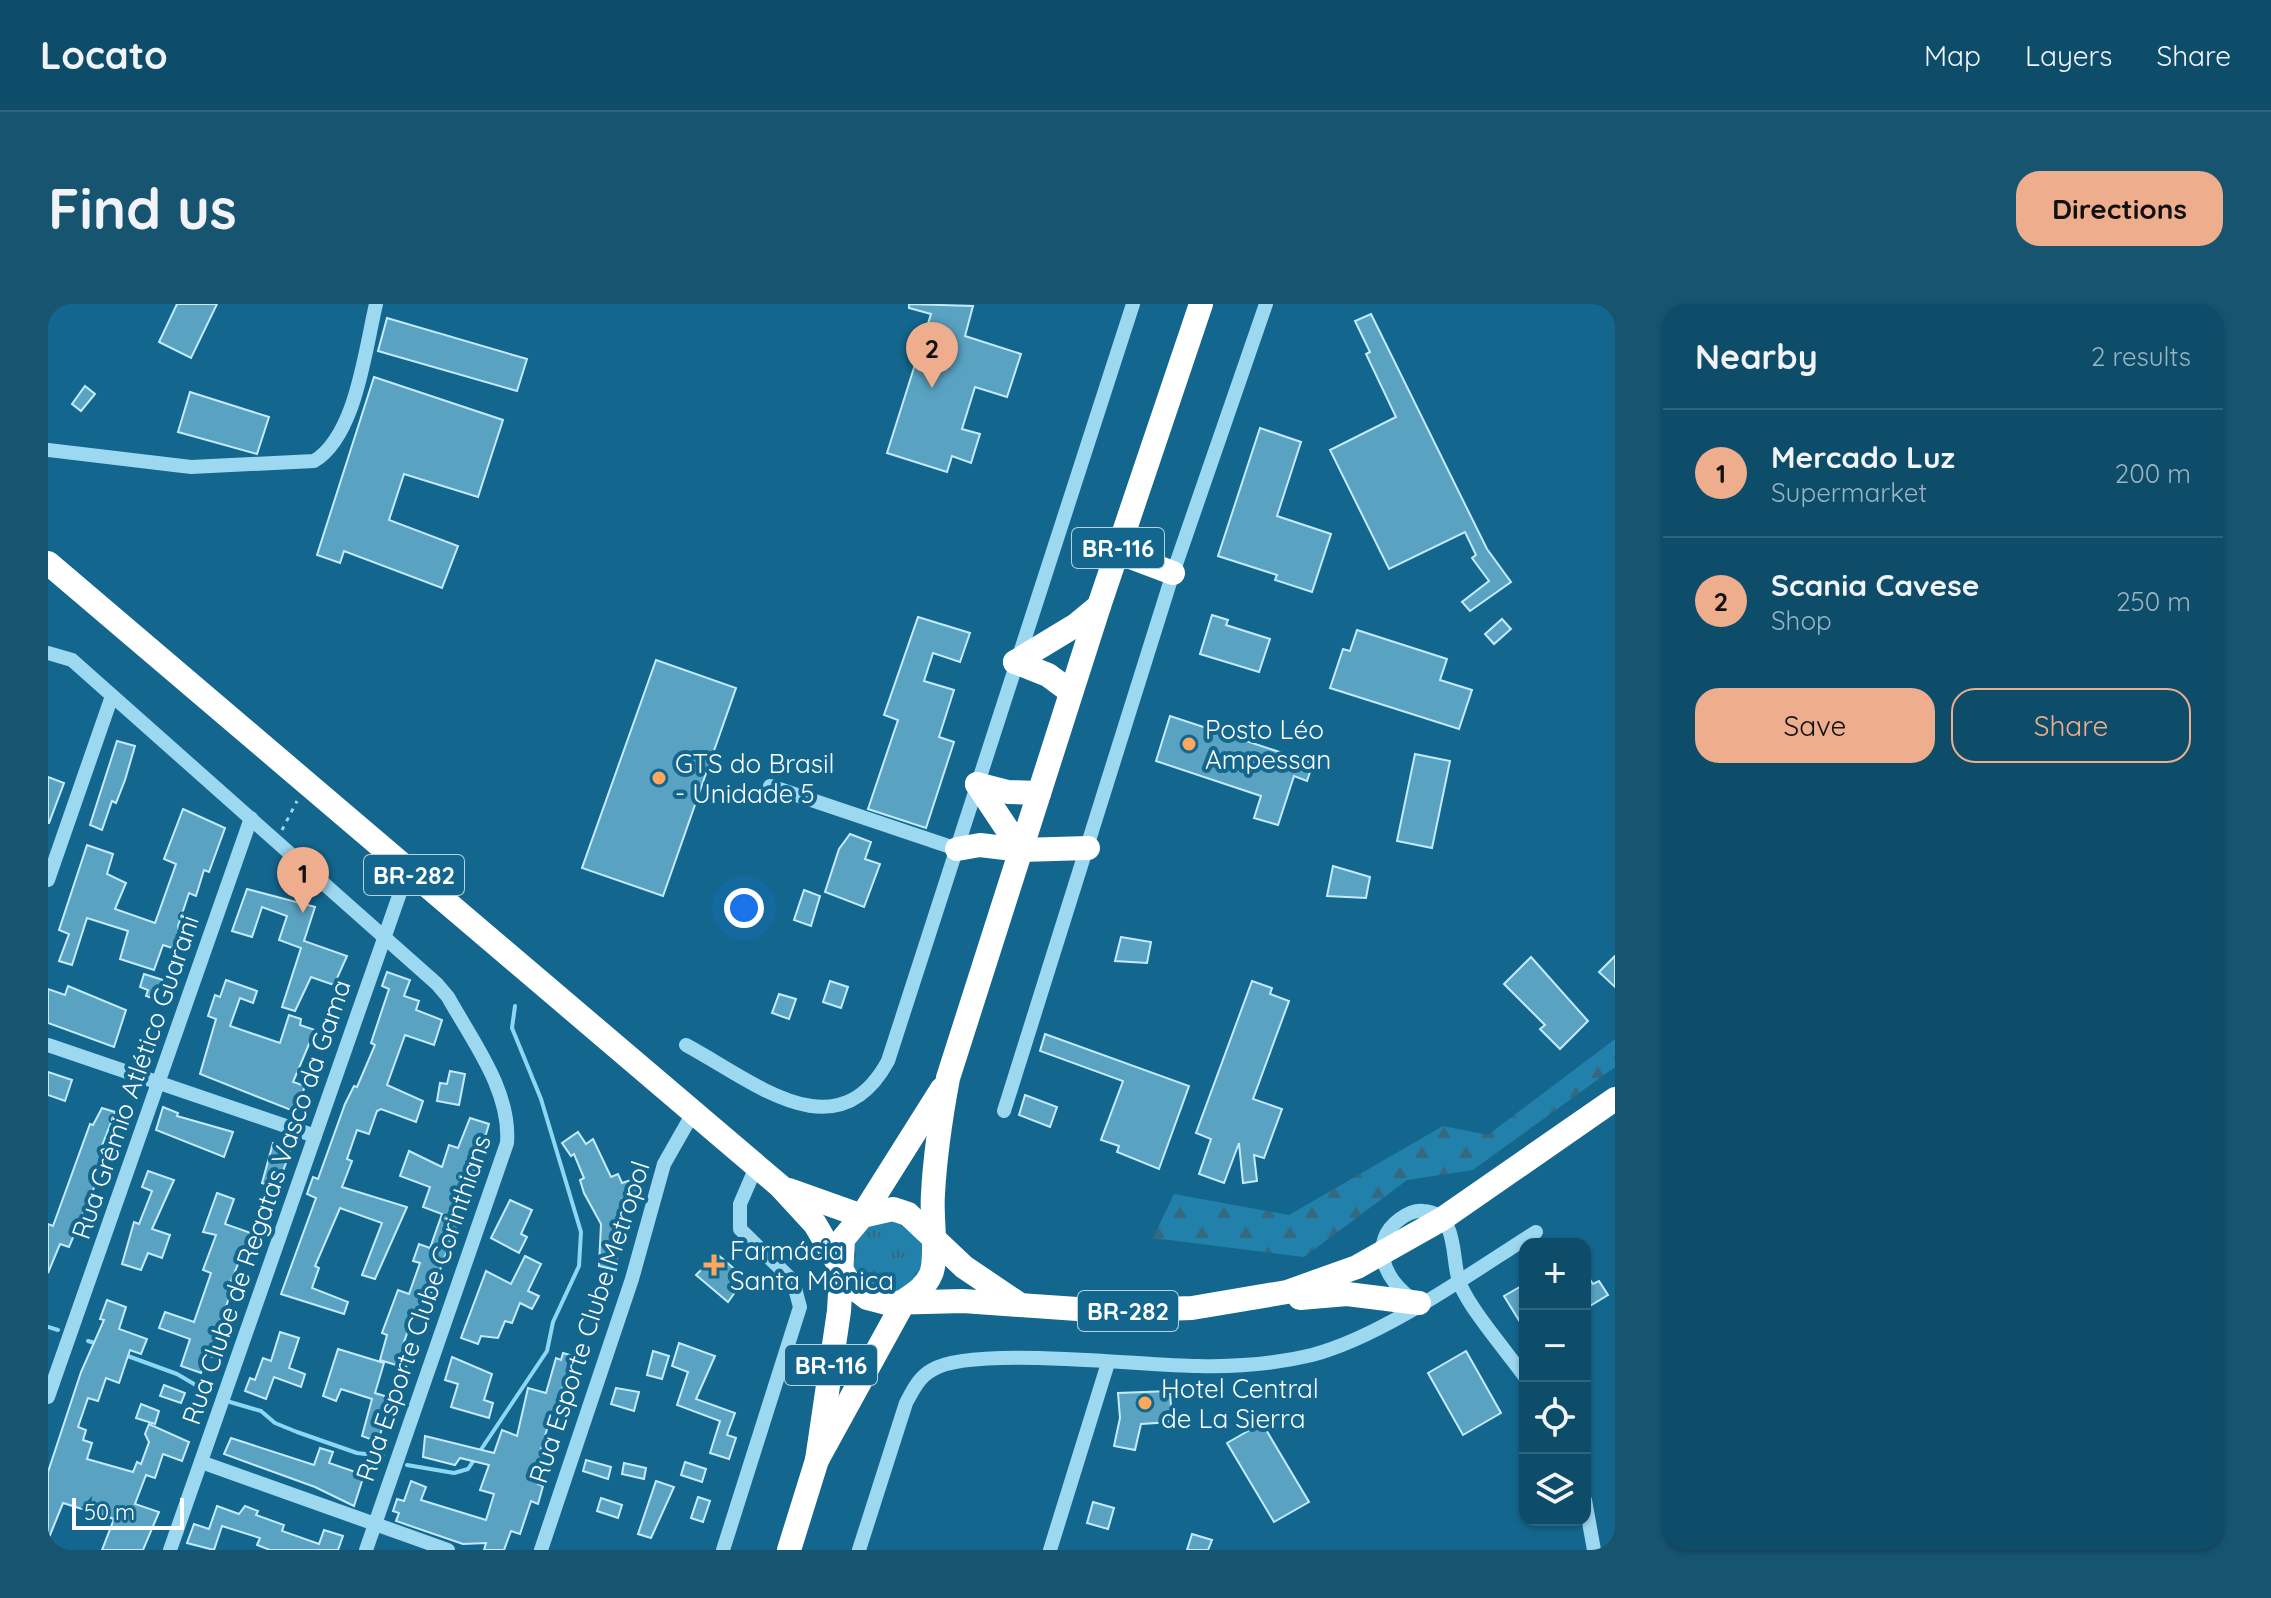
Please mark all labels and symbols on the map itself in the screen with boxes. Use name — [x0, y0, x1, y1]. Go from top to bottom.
pin: 2 — [906, 322, 958, 388]
road number: BR-116 — [1072, 528, 1164, 568]
place label: Posto Léo Ampessan — [1205, 713, 1331, 776]
marker: Posto Léo Ampessan — [1180, 735, 1198, 753]
place label: GTS do Brasil - Unidade 5 — [675, 747, 835, 810]
marker: GTS do Brasil - Unidade 5 — [650, 769, 668, 787]
pin: 1 — [277, 847, 329, 913]
road number: BR-282 — [364, 855, 464, 895]
your location — [724, 888, 764, 928]
street label: Rua Grêmio Atlético Guarani — [64, 911, 206, 1243]
street label: Rua Clube de Regatas Vasco da Gama — [174, 975, 358, 1429]
street label: Rua Esporte Clube Corinthians — [348, 1130, 498, 1486]
street label: Rua Esporte Clube Metropol — [521, 1157, 657, 1487]
place label: Farmácia Santa Mônica — [730, 1234, 894, 1297]
marker: Farmácia Santa Mônica — [705, 1256, 723, 1274]
road number: BR-282 — [1078, 1291, 1178, 1331]
road number: BR-116 — [785, 1345, 877, 1385]
place label: Hotel Central de La Sierra — [1161, 1372, 1319, 1435]
marker: Hotel Central de La Sierra — [1136, 1394, 1154, 1412]
scale bar — [72, 1494, 184, 1530]

